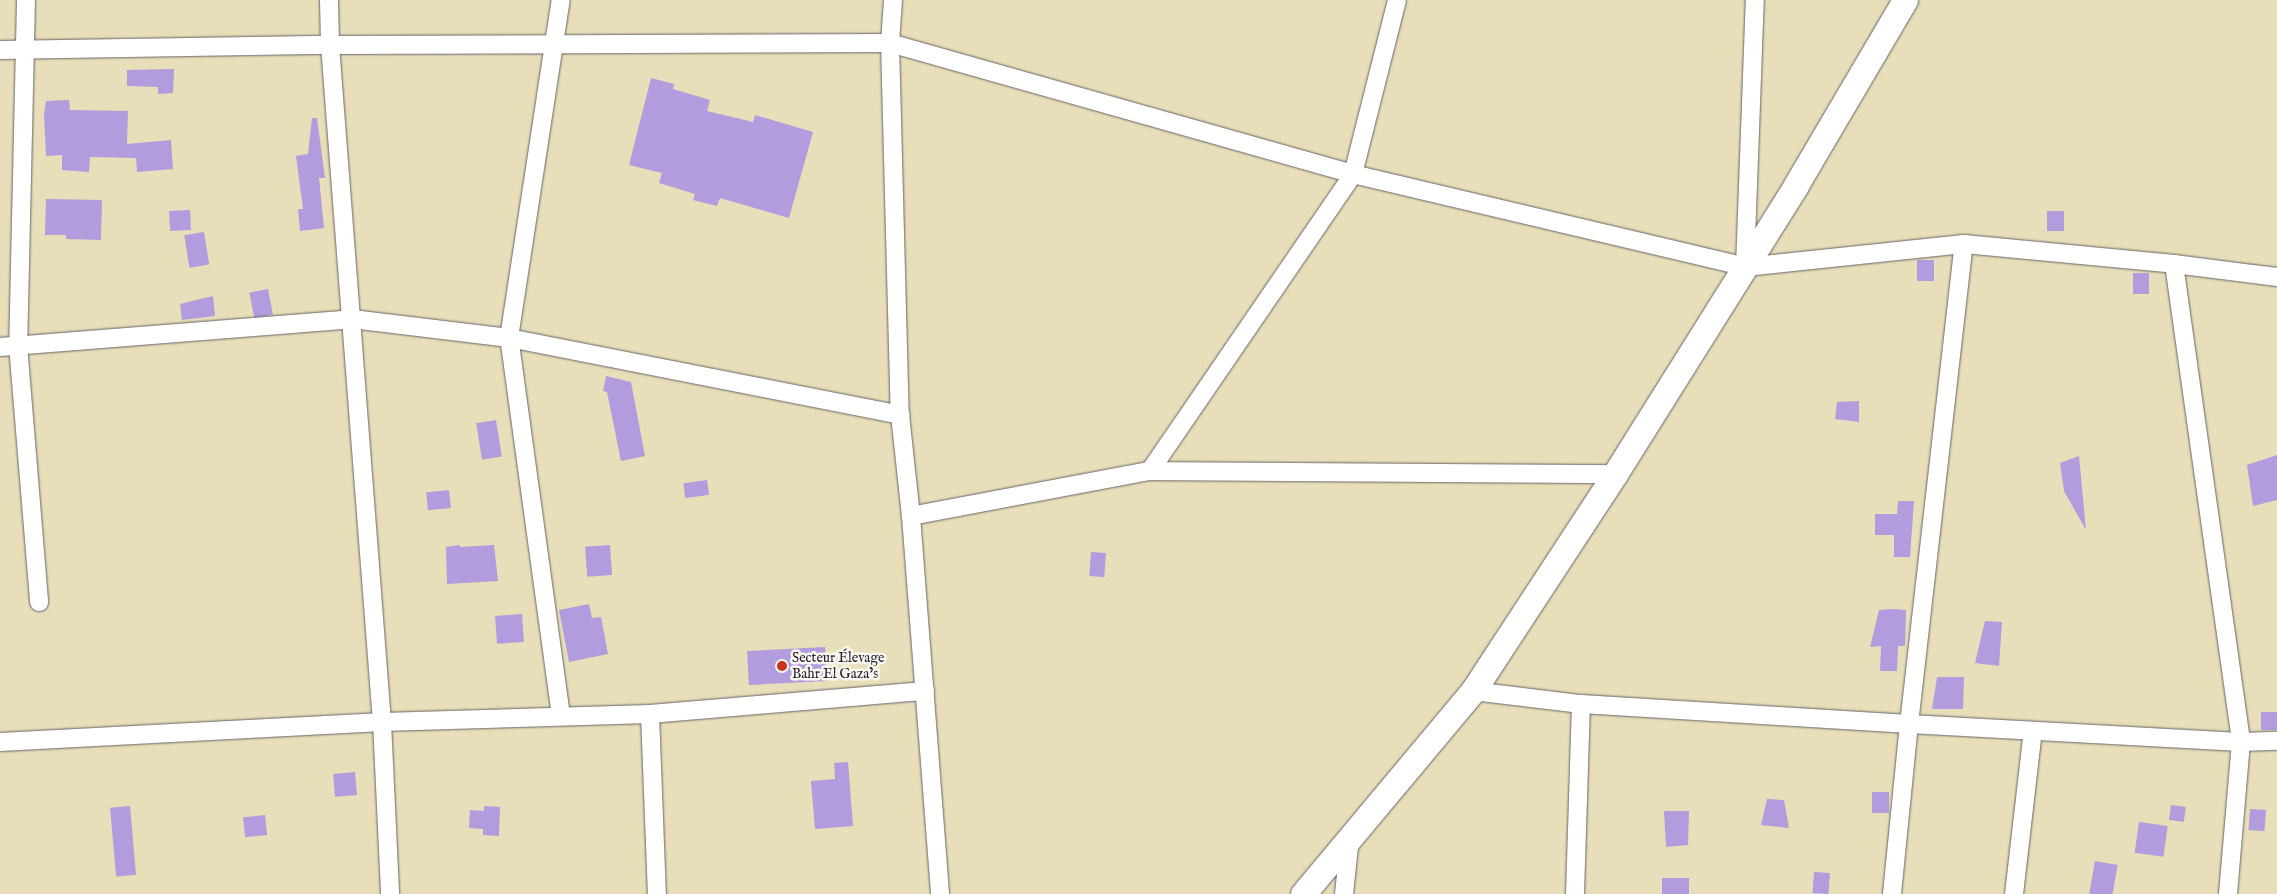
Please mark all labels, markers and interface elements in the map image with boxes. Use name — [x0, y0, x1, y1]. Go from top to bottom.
place label: Secteur Élevage Bahr El Gaza’s — [792, 650, 884, 682]
marker: Secteur Élevage Bahr El Gaza’s — [776, 660, 788, 672]

